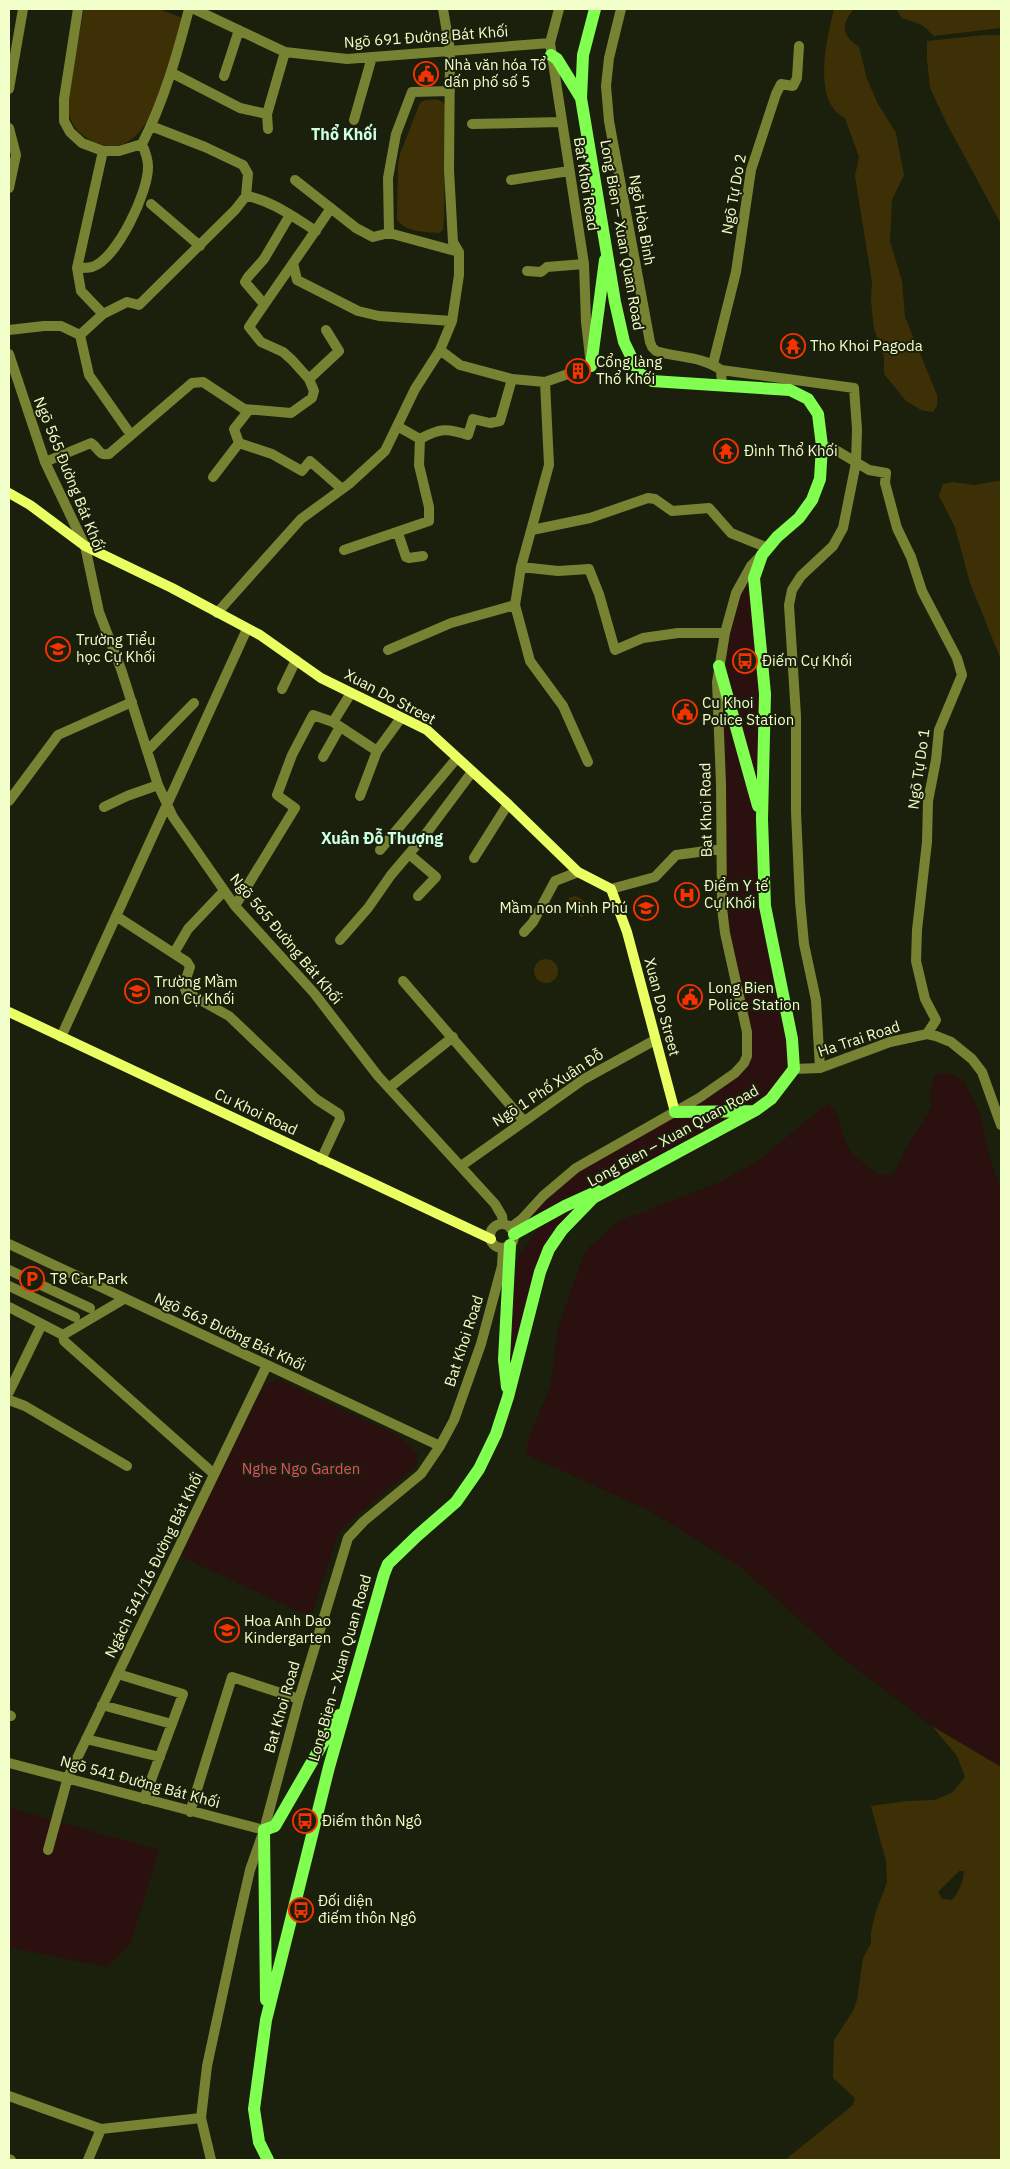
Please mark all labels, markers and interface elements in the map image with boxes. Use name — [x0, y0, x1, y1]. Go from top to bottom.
street label: Ngõ 691 Đường Bát Khối — [343, 21, 509, 52]
place label: Nhà văn hóa Tổ dấn phố số 5 — [444, 55, 546, 91]
public building icon: Nhà văn hóa Tổ dấn phố số 5 — [413, 61, 439, 87]
district label: Thổ Khối — [311, 123, 377, 144]
street label: Bat Khoi Road — [570, 136, 603, 232]
street label: Long Bien – Xuan Quan Road — [596, 138, 649, 332]
street label: Ngõ Tự Do 2 — [717, 152, 750, 236]
street label: Ngõ Hòa Bình — [625, 173, 660, 267]
temple icon: Tho Khoi Pagoda — [780, 333, 806, 359]
place label: Tho Khoi Pagoda — [810, 336, 923, 355]
place label: Cổng làng Thổ Khối — [596, 352, 662, 388]
building icon: Cổng làng Thổ Khối — [565, 358, 591, 384]
street label: Ngõ 565 Đường Bát Khối — [30, 394, 109, 554]
temple icon: Đình Thổ Khối — [713, 438, 739, 464]
place label: Đình Thổ Khối — [744, 441, 838, 460]
place label: Trường Tiểu học Cự Khối — [76, 630, 156, 666]
school or university icon: Trường Tiểu học Cự Khối — [45, 636, 71, 662]
bus stop icon: Điếm Cự Khối — [732, 648, 758, 674]
place label: Điếm Cự Khối — [762, 651, 852, 670]
street label: Xuan Do Street — [341, 665, 439, 729]
place label: Cu Khoi Police Station — [702, 693, 794, 729]
public building icon: Cu Khoi Police Station — [672, 699, 698, 725]
street label: Ngõ Tự Do 1 — [903, 727, 934, 810]
street label: Bat Khoi Road — [695, 762, 716, 858]
district label: Xuân Đỗ Thượng — [321, 828, 443, 848]
street label: Ngõ 565 Đường Bát Khối — [226, 869, 347, 1008]
place label: Điểm Y tế Cự Khối — [704, 876, 769, 912]
hospital icon: Điểm Y tế Cự Khối — [674, 882, 700, 908]
school or university icon: Mầm non Minh Phú — [633, 895, 659, 921]
place label: Mầm non Minh Phú — [500, 898, 628, 917]
street label: Xuan Do Street — [640, 956, 685, 1058]
place label: Trường Mầm non Cự Khối — [154, 972, 238, 1008]
school or university icon: Trường Mầm non Cự Khối — [124, 978, 150, 1004]
place label: Long Bien Police Station — [708, 978, 800, 1014]
public building icon: Long Bien Police Station — [677, 984, 703, 1010]
street label: Ha Trai Road — [815, 1016, 902, 1061]
street label: Ngõ 1 Phố Xuân Đỗ — [489, 1045, 607, 1131]
street label: Long Bien – Xuan Quan Road — [584, 1080, 762, 1191]
street label: Cu Khoi Road — [212, 1084, 301, 1139]
parking icon: T8 Car Park — [19, 1266, 45, 1292]
place label: T8 Car Park — [50, 1269, 128, 1288]
street label: Ngõ 563 Đường Bát Khối — [152, 1288, 309, 1375]
street label: Bat Khoi Road — [440, 1293, 487, 1389]
park label: Nghe Ngo Garden — [242, 1459, 360, 1478]
street label: Ngách 541/16 Đường Bát Khối — [100, 1469, 207, 1661]
street label: Long Bien – Xuan Quan Road — [304, 1572, 375, 1763]
place label: Hoa Anh Dao Kindergarten — [244, 1611, 331, 1647]
school or university icon: Hoa Anh Dao Kindergarten — [214, 1617, 240, 1643]
street label: Bat Khoi Road — [259, 1659, 304, 1755]
street label: Ngõ 541 Đường Bát Khối — [58, 1751, 222, 1812]
bus stop icon: Điếm thôn Ngô — [292, 1808, 318, 1834]
place label: Điếm thôn Ngô — [322, 1811, 422, 1830]
place label: Đối diện điếm thôn Ngô — [318, 1891, 416, 1927]
bus stop icon: Đối diện điếm thôn Ngô — [288, 1897, 314, 1923]

